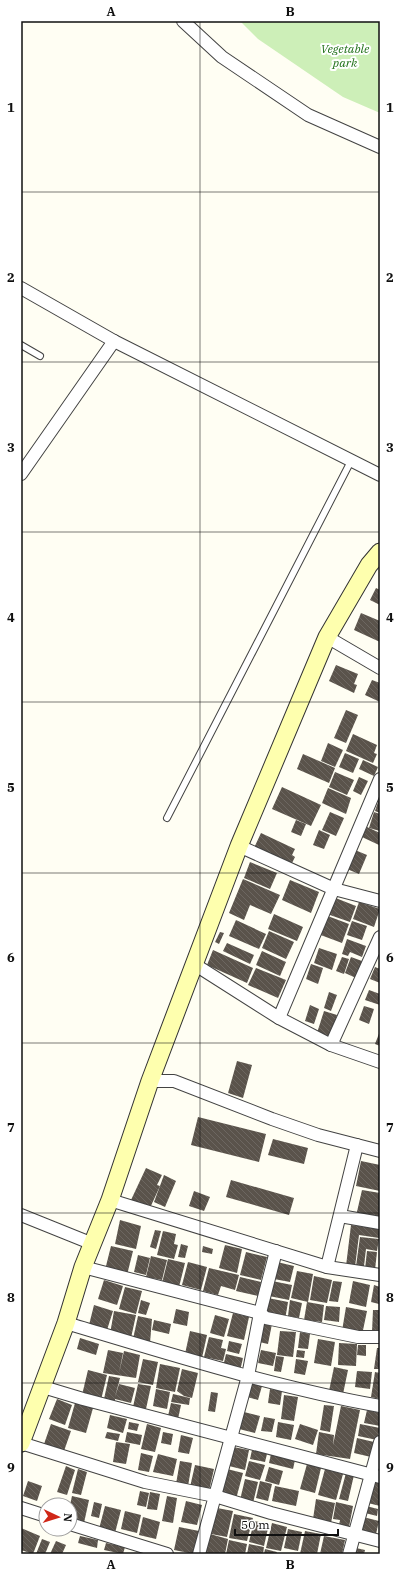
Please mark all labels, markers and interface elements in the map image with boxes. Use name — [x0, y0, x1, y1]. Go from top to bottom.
text: A — [106, 3, 116, 20]
text: B — [285, 3, 295, 20]
park label: Vegetable park — [321, 41, 370, 70]
text: 1 — [7, 99, 15, 116]
text: 1 — [386, 99, 394, 116]
text: 2 — [7, 269, 15, 286]
text: 2 — [386, 269, 394, 286]
text: 3 — [7, 439, 15, 456]
text: 3 — [386, 439, 394, 456]
text: 4 — [7, 609, 15, 626]
text: 4 — [386, 609, 394, 626]
text: 5 — [7, 779, 15, 796]
text: 5 — [386, 779, 394, 796]
text: 6 — [7, 949, 15, 966]
text: 6 — [386, 949, 394, 966]
text: 7 — [7, 1119, 15, 1136]
text: 7 — [386, 1119, 394, 1136]
text: 8 — [7, 1289, 15, 1306]
text: 8 — [386, 1289, 394, 1306]
text: 9 — [7, 1459, 15, 1476]
text: 9 — [386, 1459, 394, 1476]
north arrow — [38, 1497, 78, 1537]
scale bar — [235, 1511, 338, 1537]
text: N — [61, 1513, 75, 1523]
text: 50 m — [241, 1517, 270, 1532]
text: A — [106, 1556, 116, 1573]
text: B — [285, 1556, 295, 1573]

